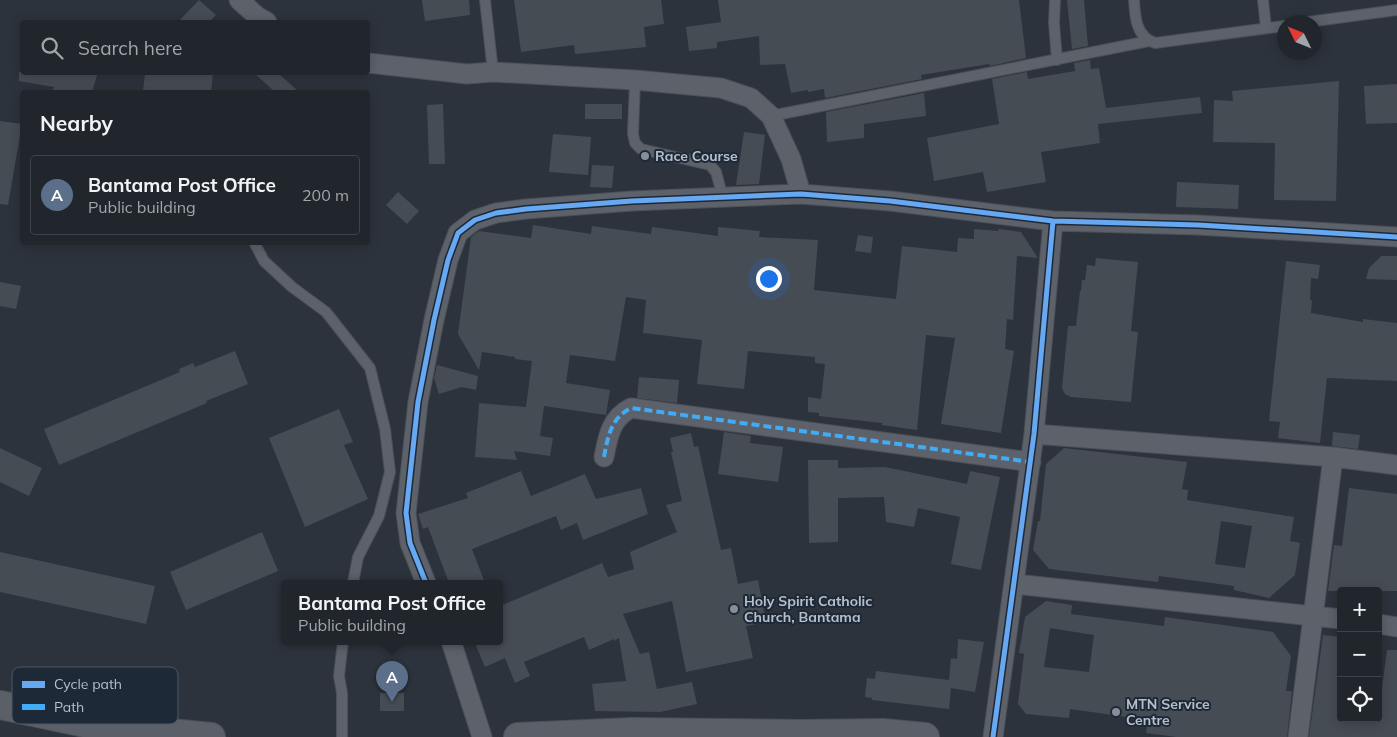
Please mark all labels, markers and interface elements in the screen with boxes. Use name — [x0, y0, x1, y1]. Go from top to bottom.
north arrow — [1277, 15, 1322, 60]
search box — [20, 20, 370, 75]
icon: search — [38, 34, 66, 62]
text: Search here — [78, 36, 182, 60]
text: Nearby — [40, 110, 113, 136]
place label: Race Course — [655, 147, 738, 165]
marker: Race Course — [639, 150, 651, 162]
text: Bantama Post Office — [88, 173, 276, 197]
text: A — [51, 185, 63, 205]
text: 200 m — [302, 185, 349, 205]
text: Public building — [88, 197, 196, 217]
your location — [756, 266, 782, 292]
popup — [281, 580, 503, 645]
map controls — [1337, 587, 1382, 722]
button: + — [1337, 587, 1382, 632]
text: Bantama Post Office — [298, 591, 486, 615]
place label: Holy Spirit Catholic Church, Bantama — [744, 592, 872, 626]
marker: Holy Spirit Catholic Church, Bantama — [728, 603, 740, 615]
text: Public building — [298, 615, 406, 635]
button: − — [1337, 632, 1382, 677]
pin: A — [376, 661, 408, 702]
legend — [12, 667, 178, 724]
text: Cycle path — [54, 675, 122, 693]
button: locate — [1337, 677, 1382, 722]
place label: MTN Service Centre — [1126, 695, 1210, 729]
text: Path — [54, 698, 84, 716]
marker: MTN Service Centre — [1110, 706, 1122, 718]

